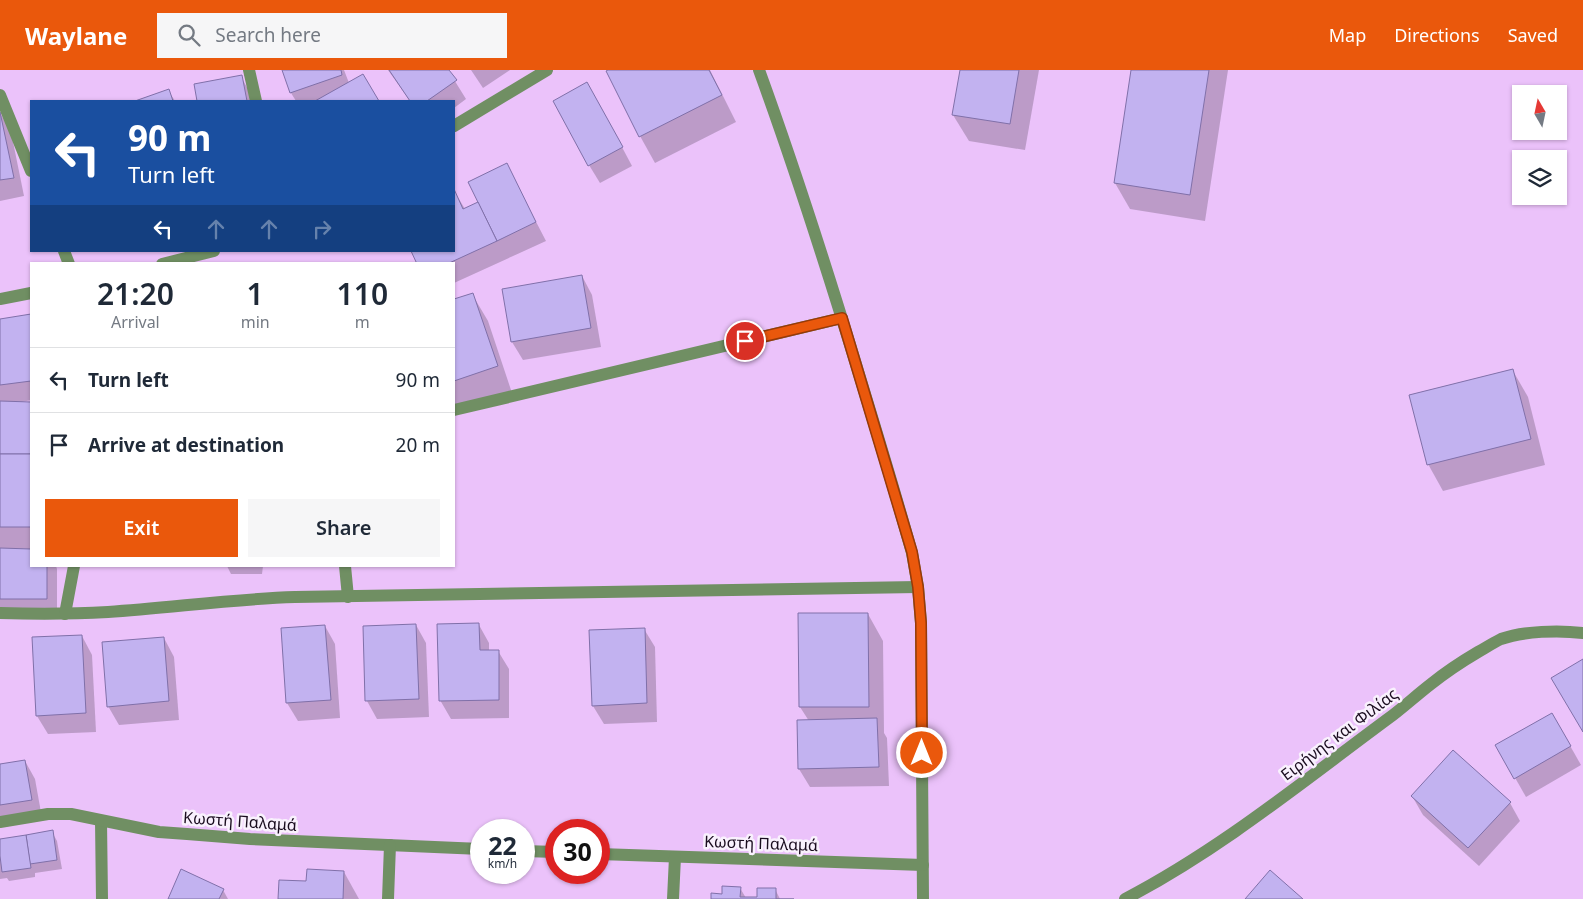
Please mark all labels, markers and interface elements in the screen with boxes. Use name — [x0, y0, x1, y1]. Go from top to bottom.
search box — [157, 13, 507, 58]
text: Waylane — [25, 19, 127, 52]
icon: search — [175, 21, 203, 49]
text: Search here — [215, 22, 321, 48]
text: Map — [1329, 23, 1366, 47]
text: Directions — [1394, 23, 1480, 47]
text: Saved — [1508, 23, 1558, 47]
north arrow — [1512, 85, 1568, 140]
map controls — [1512, 85, 1567, 205]
text: 90 m — [128, 114, 211, 161]
icon: left — [45, 120, 110, 185]
button: layers — [1512, 150, 1567, 205]
text: Turn left — [128, 159, 215, 189]
icon: left — [149, 215, 177, 243]
icon: ahead — [202, 215, 230, 243]
icon: ahead — [255, 215, 283, 243]
icon: right — [308, 215, 336, 243]
text: 21:20 — [97, 273, 174, 314]
text: 1 — [247, 273, 264, 314]
text: 110 — [337, 273, 388, 314]
text: Arrival — [111, 311, 160, 333]
text: min — [241, 311, 270, 333]
text: m — [355, 311, 370, 333]
pin — [724, 320, 766, 362]
icon: arrive — [731, 327, 759, 355]
icon: left — [45, 366, 73, 394]
text: Turn left — [88, 367, 169, 393]
text: 90 m — [396, 367, 440, 393]
icon: arrive — [45, 431, 73, 459]
text: Arrive at destination — [88, 432, 284, 458]
text: 20 m — [396, 432, 440, 458]
button: Exit — [45, 499, 238, 557]
button: Share — [248, 499, 440, 557]
street label: Ειρήνης και Φιλίας — [1276, 683, 1402, 785]
position arrow — [895, 726, 947, 778]
street label: Κωστή Παλαμά — [182, 806, 298, 836]
speed limit sign: 30 — [545, 819, 610, 884]
text: 22 — [488, 828, 517, 862]
street label: Κωστή Παλαμά — [704, 830, 818, 856]
text: km/h — [488, 855, 517, 872]

